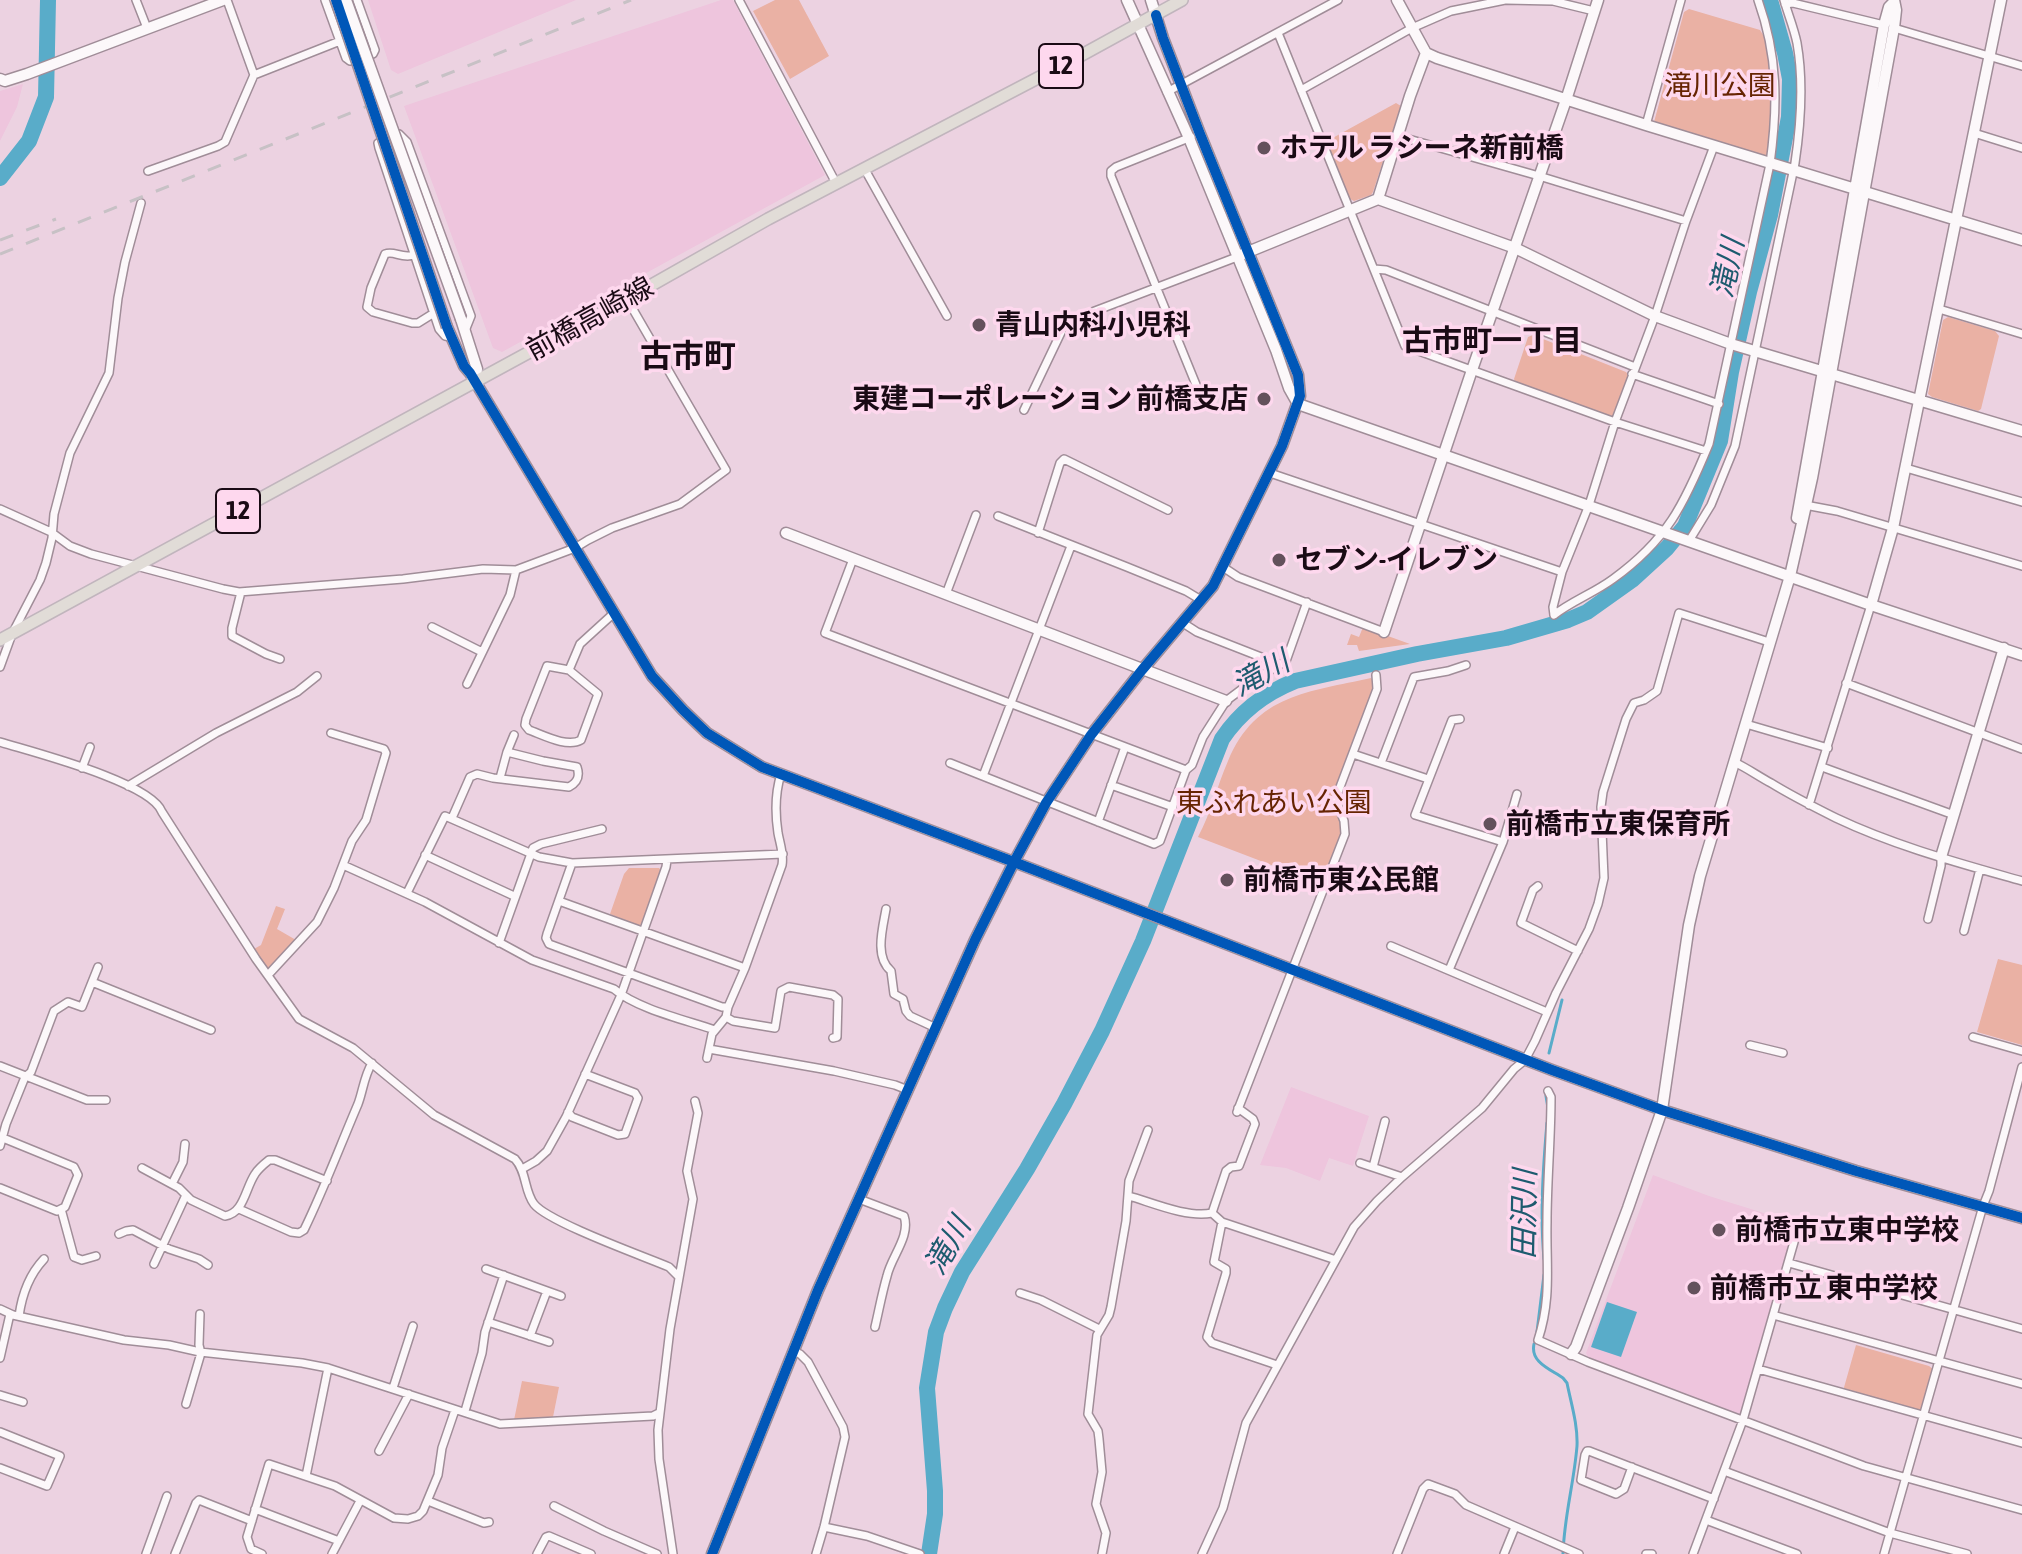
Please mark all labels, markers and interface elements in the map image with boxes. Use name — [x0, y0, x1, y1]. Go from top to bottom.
road number: 12 — [1039, 44, 1083, 88]
park label: 滝川公園 — [1664, 69, 1776, 103]
place label: ホテル ラシーネ新前橋 — [1280, 131, 1564, 165]
marker: ホテル ラシーネ新前橋 — [1255, 139, 1273, 157]
water label: 滝川 — [1704, 235, 1752, 301]
street label: 前橋高崎線 — [521, 270, 659, 368]
place label: 青山内科小児科 — [995, 308, 1191, 342]
marker: 青山内科小児科 — [970, 316, 988, 334]
district label: 古市町一丁目 — [1402, 324, 1582, 360]
district label: 古市町 — [640, 338, 736, 376]
place label: 東建コーポレーション 前橋支店 — [852, 382, 1248, 416]
marker: 東建コーポレーション 前橋支店 — [1255, 390, 1273, 408]
road number: 12 — [216, 489, 260, 533]
place label: セブン-イレブン — [1295, 543, 1498, 577]
marker: セブン-イレブン — [1270, 551, 1288, 569]
water label: 滝川 — [1226, 644, 1296, 704]
park label: 東ふれあい公園 — [1176, 786, 1372, 820]
place label: 前橋市立東保育所 — [1506, 807, 1730, 841]
marker: 前橋市立東保育所 — [1481, 815, 1499, 833]
place label: 前橋市東公民館 — [1243, 863, 1439, 897]
marker: 前橋市東公民館 — [1218, 871, 1236, 889]
water label: 田沢川 — [1506, 1169, 1544, 1259]
water label: 滝川 — [917, 1211, 979, 1281]
place label: 前橋市立東中学校 — [1735, 1213, 1959, 1247]
marker: 前橋市立東中学校 — [1710, 1221, 1728, 1239]
place label: 前橋市立 東中学校 — [1710, 1271, 1938, 1305]
marker: 前橋市立 東中学校 — [1685, 1279, 1703, 1297]

